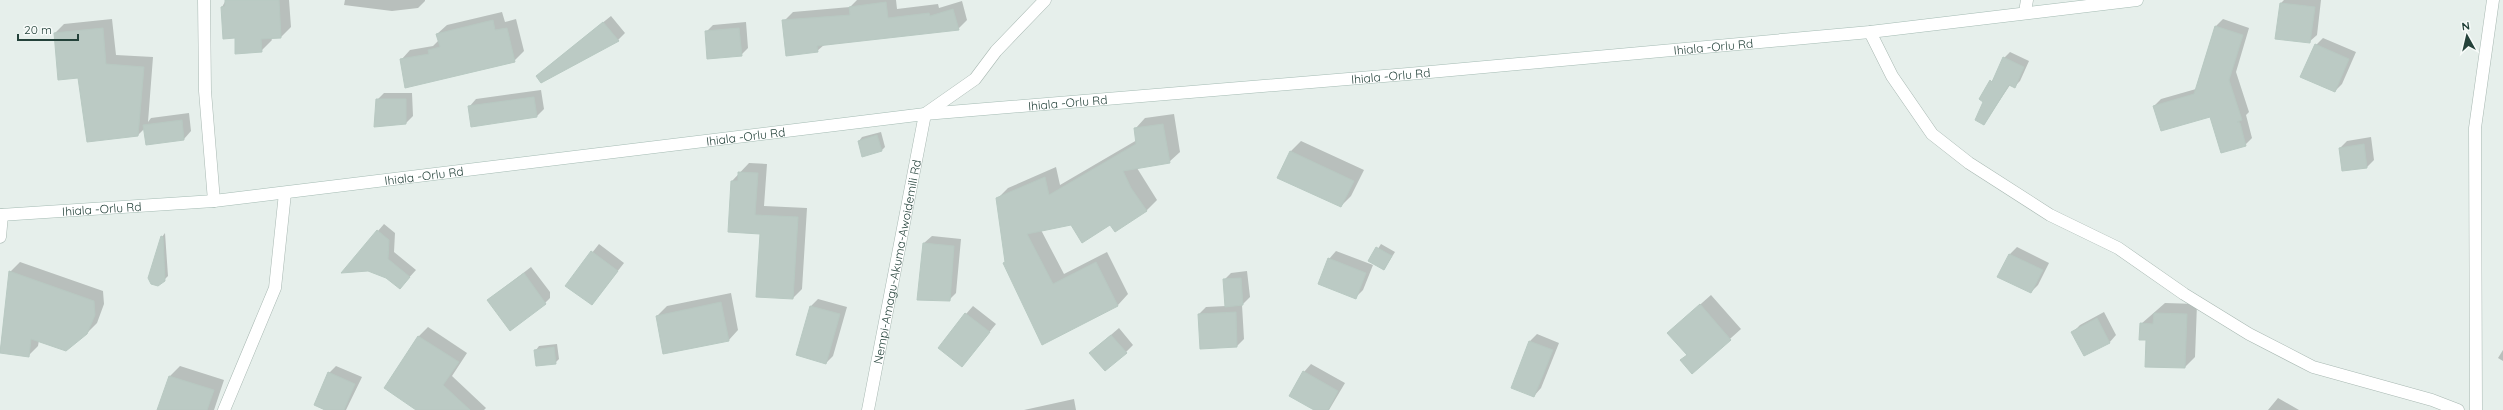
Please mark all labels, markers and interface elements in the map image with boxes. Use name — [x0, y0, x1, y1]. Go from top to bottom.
scale bar — [18, 16, 78, 42]
north arrow — [2447, 16, 2487, 56]
text: N — [2461, 19, 2471, 34]
text: 20 m — [24, 22, 52, 37]
street label: Ihiala -Orlu Rd — [1673, 35, 1754, 57]
street label: Ihiala -Orlu Rd — [1350, 65, 1431, 86]
street label: Ihiala -Orlu Rd — [1027, 91, 1108, 113]
street label: Ihiala -Orlu Rd — [705, 124, 786, 148]
street label: Nempi-Amagu-Akuma-Awoidemili Rd — [870, 158, 924, 365]
street label: Ihiala -Orlu Rd — [384, 163, 464, 188]
street label: Ihiala -Orlu Rd — [62, 198, 142, 218]

